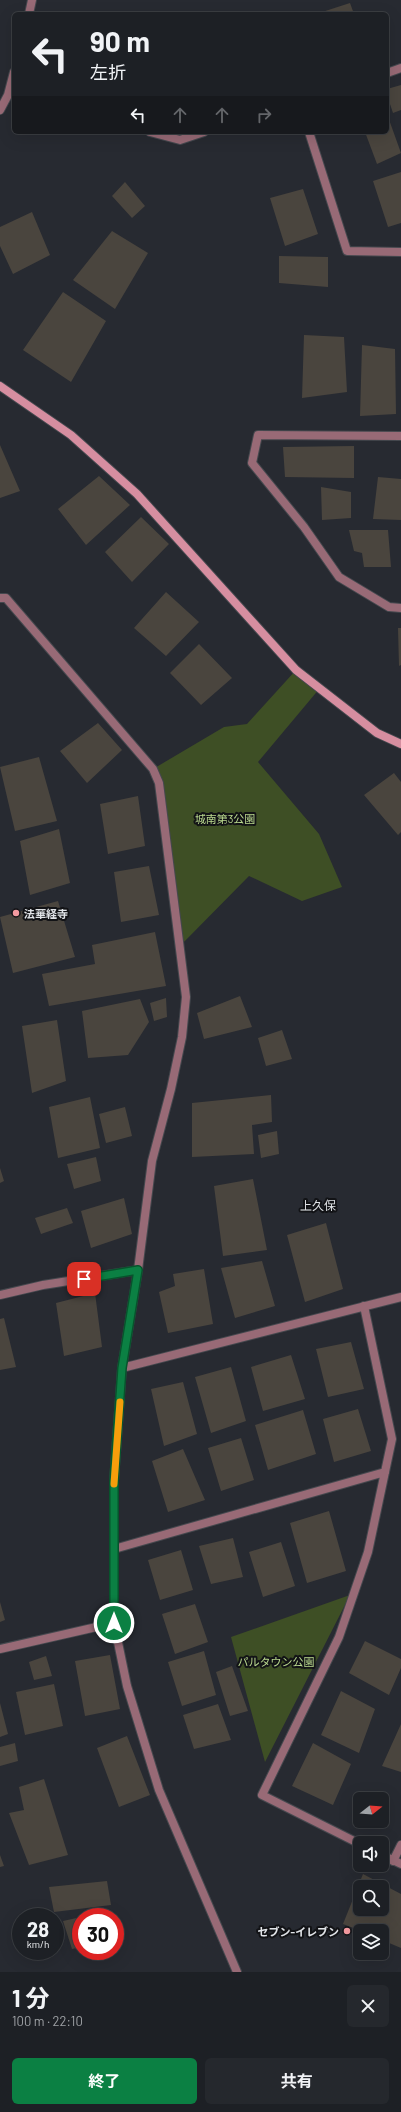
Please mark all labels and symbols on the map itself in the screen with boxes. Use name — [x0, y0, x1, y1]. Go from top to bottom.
park label: 城南第3公園 — [195, 812, 255, 825]
place label: 法華経寺 — [24, 907, 68, 920]
marker: 法華経寺 — [11, 908, 21, 918]
district label: 上久保 — [300, 1198, 336, 1212]
pin — [67, 1262, 101, 1296]
position arrow — [93, 1602, 135, 1644]
park label: パルタウン公園 — [238, 1655, 315, 1668]
north arrow — [353, 1792, 389, 1828]
speed limit sign: 30 — [72, 1908, 124, 1960]
place label: セブン-イレブン — [258, 1925, 339, 1938]
marker: セブン-イレブン — [342, 1926, 352, 1936]

